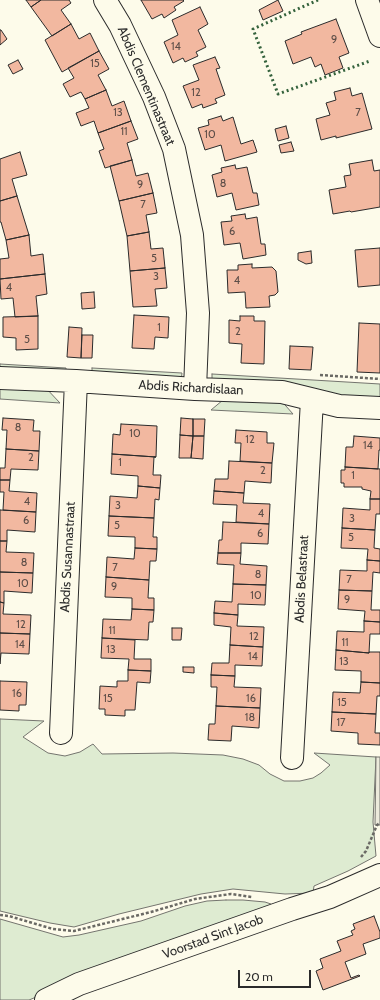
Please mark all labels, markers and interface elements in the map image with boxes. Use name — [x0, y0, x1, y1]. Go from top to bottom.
street label: Abdis Clementinastraat — [114, 24, 178, 148]
house number: 9 — [331, 33, 337, 47]
house number: 14 — [171, 40, 181, 54]
house number: 15 — [90, 57, 100, 71]
house number: 12 — [191, 86, 201, 100]
house number: 13 — [113, 106, 123, 120]
house number: 7 — [355, 106, 361, 120]
house number: 11 — [120, 125, 128, 139]
house number: 10 — [204, 128, 216, 142]
house number: 8 — [220, 177, 226, 191]
house number: 9 — [137, 178, 143, 192]
house number: 7 — [140, 198, 146, 212]
house number: 6 — [229, 225, 235, 239]
house number: 5 — [151, 252, 157, 266]
house number: 3 — [153, 270, 159, 284]
house number: 4 — [234, 274, 240, 288]
house number: 4 — [6, 281, 12, 295]
house number: 1 — [157, 321, 161, 335]
house number: 2 — [235, 325, 241, 339]
house number: 5 — [24, 333, 30, 347]
street label: Abdis Richardislaan — [138, 377, 244, 399]
house number: 8 — [15, 421, 21, 435]
house number: 10 — [129, 427, 141, 441]
house number: 12 — [245, 433, 255, 447]
house number: 14 — [363, 439, 373, 453]
house number: 2 — [28, 451, 34, 465]
house number: 1 — [118, 456, 122, 470]
house number: 2 — [260, 464, 266, 478]
house number: 1 — [351, 469, 355, 483]
house number: 4 — [24, 495, 30, 509]
house number: 3 — [115, 499, 121, 513]
street label: Abdis Susannastraat — [57, 501, 79, 613]
house number: 4 — [258, 507, 264, 521]
house number: 3 — [349, 512, 355, 526]
house number: 6 — [23, 514, 29, 528]
house number: 5 — [114, 519, 120, 533]
house number: 6 — [257, 527, 263, 541]
house number: 5 — [348, 531, 354, 545]
street label: Abdis Belastraat — [292, 535, 312, 623]
house number: 8 — [21, 556, 27, 570]
house number: 7 — [112, 561, 118, 575]
house number: 8 — [255, 568, 261, 582]
house number: 7 — [346, 573, 352, 587]
house number: 10 — [17, 577, 29, 591]
house number: 9 — [111, 580, 117, 594]
house number: 10 — [250, 589, 262, 603]
house number: 9 — [344, 593, 350, 607]
house number: 12 — [16, 618, 26, 632]
house number: 11 — [108, 624, 116, 638]
house number: 12 — [249, 630, 259, 644]
house number: 11 — [341, 636, 349, 650]
house number: 14 — [15, 638, 25, 652]
house number: 13 — [106, 643, 116, 657]
house number: 14 — [248, 650, 258, 664]
house number: 13 — [339, 655, 349, 669]
house number: 16 — [12, 687, 22, 701]
house number: 15 — [103, 692, 113, 706]
house number: 16 — [246, 692, 256, 706]
house number: 15 — [337, 696, 347, 710]
house number: 18 — [245, 711, 255, 725]
house number: 17 — [336, 716, 346, 730]
street label: Voorstad Sint Jacob — [161, 912, 265, 962]
scale bar — [240, 962, 313, 988]
text: 20 m — [245, 969, 273, 984]

